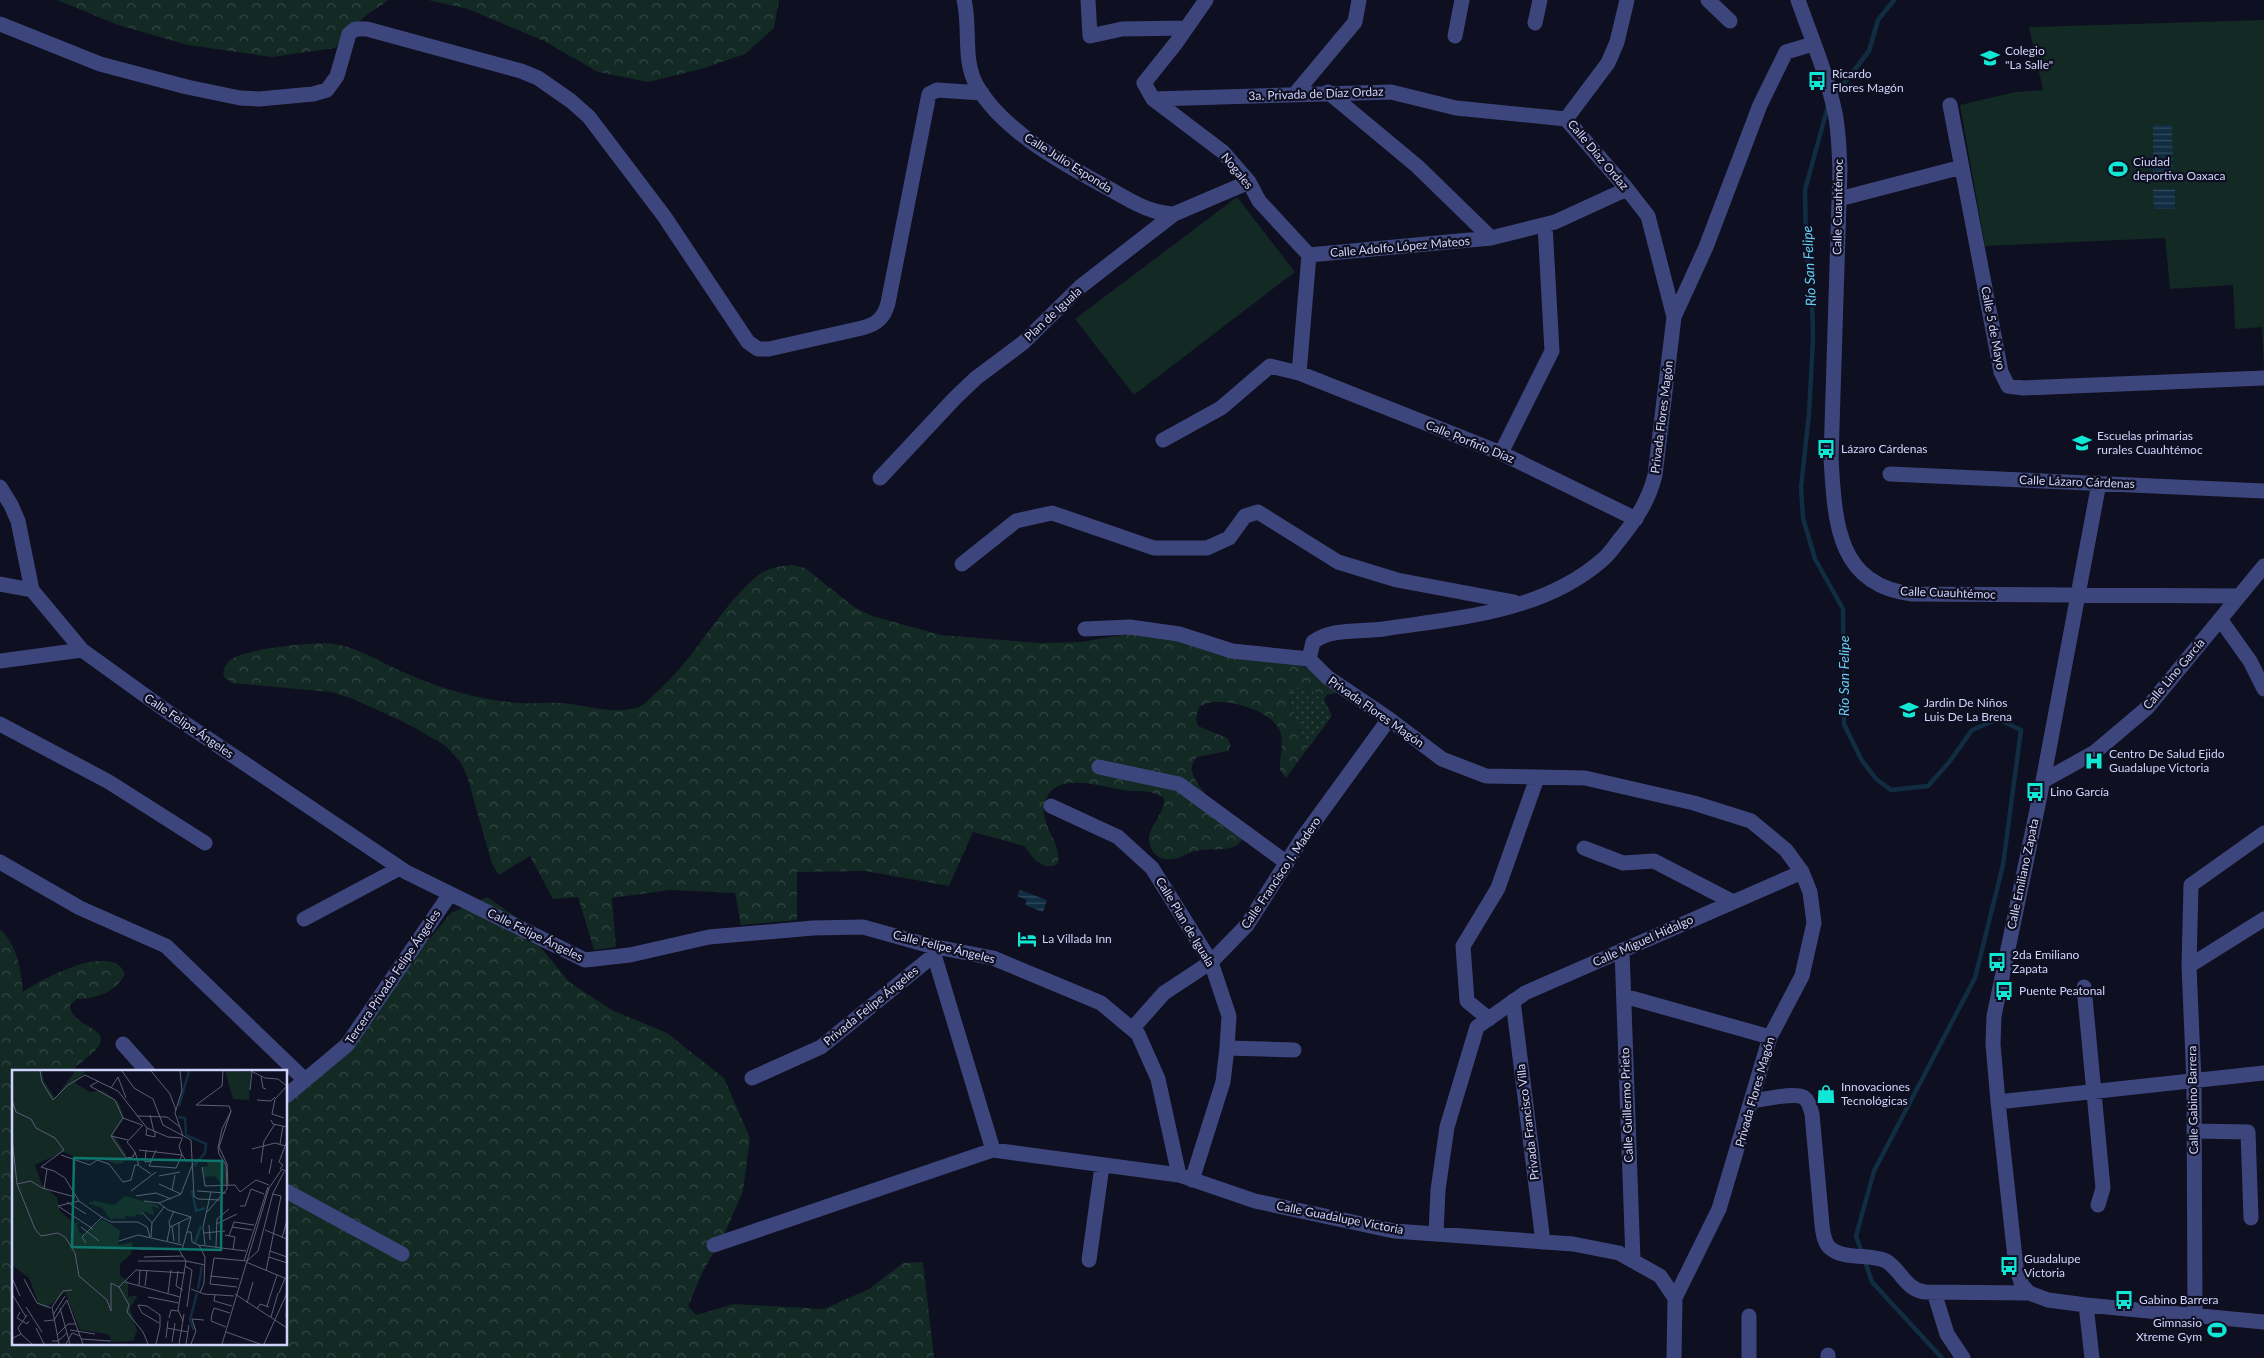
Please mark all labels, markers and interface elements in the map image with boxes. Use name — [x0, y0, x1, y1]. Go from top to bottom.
place label: Colegio "La Salle" — [2005, 43, 2053, 72]
school or university icon: Colegio "La Salle" — [1979, 47, 2001, 69]
place label: Ricardo Flores Magón — [1832, 66, 1904, 95]
bus stop icon: Ricardo Flores Magón — [1806, 70, 1828, 92]
street label: 3a. Privada de Díaz Ordaz — [1248, 84, 1384, 103]
street label: Calle Díaz Ordaz — [1565, 116, 1632, 193]
street label: Calle Julio Esponda — [1022, 130, 1115, 196]
street label: Nogales — [1218, 150, 1257, 192]
place label: Ciudad deportiva Oaxaca — [2133, 154, 2226, 183]
sports icon: Ciudad deportiva Oaxaca — [2107, 158, 2129, 180]
street label: Calle Cuauhtémoc — [1829, 159, 1846, 255]
water label: Río San Felipe — [1798, 225, 1819, 307]
street label: Calle Adolfo López Mateos — [1329, 233, 1471, 260]
street label: Plan de Iguala — [1021, 283, 1084, 344]
street label: Calle 5 de Mayo — [1978, 285, 2009, 371]
street label: Privada Flores Magón — [1647, 360, 1676, 474]
street label: Calle Porfirio Díaz — [1424, 417, 1517, 466]
place label: Escuelas primarias rurales Cuauhtémoc — [2097, 428, 2203, 457]
school or university icon: Escuelas primarias rurales Cuauhtémoc — [2071, 432, 2093, 454]
bus stop icon: Lázaro Cárdenas — [1815, 438, 1837, 460]
place label: Lázaro Cárdenas — [1841, 441, 1928, 456]
street label: Calle Lázaro Cárdenas — [2019, 472, 2135, 491]
street label: Calle Cuauhtémoc — [1900, 583, 1996, 602]
water label: Río San Felipe — [1835, 635, 1852, 716]
street label: Calle Lino García — [2140, 635, 2208, 712]
street label: Privada Flores Magón — [1325, 673, 1427, 750]
street label: Calle Felipe Ángeles — [142, 690, 237, 761]
place label: Jardin De Niños Luis De La Brena — [1924, 695, 2012, 724]
school or university icon: Jardin De Niños Luis De La Brena — [1898, 699, 1920, 721]
place label: Centro De Salud Ejido Guadalupe Victoria — [2109, 746, 2225, 775]
hospital icon: Centro De Salud Ejido Guadalupe Victoria — [2083, 750, 2105, 772]
bus stop icon: Lino García — [2024, 781, 2046, 803]
place label: Lino García — [2050, 784, 2109, 799]
street label: Calle Francisco I. Madero — [1238, 814, 1324, 932]
street label: Calle Emiliano Zapata — [2003, 817, 2042, 931]
street label: Calle Plan de Iguala — [1153, 874, 1218, 969]
street label: Calle Felipe Ángeles — [485, 905, 586, 964]
street label: Tercera Privada Felipe Ángeles — [342, 907, 443, 1047]
street label: Calle Miguel Hidalgo — [1590, 912, 1696, 969]
street label: Calle Felipe Ángeles — [891, 927, 997, 966]
hotel icon: La Villada Inn — [1016, 928, 1038, 950]
place label: La Villada Inn — [1042, 931, 1112, 946]
place label: 2da Emiliano Zapata — [2012, 947, 2080, 976]
bus stop icon: 2da Emiliano Zapata — [1986, 951, 2008, 973]
street label: Privada Felipe Ángeles — [820, 963, 921, 1049]
bus stop icon: Puente Peatonal — [1993, 980, 2015, 1002]
place label: Puente Peatonal — [2019, 983, 2105, 998]
street label: Privada Flores Magón — [1732, 1035, 1777, 1149]
street label: Calle Gabino Barrera — [2184, 1046, 2201, 1154]
street label: Calle Guillermo Prieto — [1617, 1047, 1636, 1163]
street label: Privada Francisco Villa — [1513, 1063, 1542, 1181]
inset map — [12, 1070, 288, 1346]
place label: Innovaciones Tecnológicas — [1841, 1079, 1910, 1108]
shop icon: Innovaciones Tecnológicas — [1815, 1083, 1837, 1105]
street label: Calle Guadalupe Victoria — [1275, 1198, 1405, 1237]
place label: Guadalupe Victoria — [2024, 1251, 2081, 1280]
bus stop icon: Guadalupe Victoria — [1998, 1255, 2020, 1277]
bus stop icon: Gabino Barrera — [2113, 1289, 2135, 1311]
place label: Gabino Barrera — [2139, 1292, 2219, 1307]
place label: Gimnasio Xtreme Gym — [2136, 1315, 2202, 1344]
sports icon: Gimnasio Xtreme Gym — [2206, 1319, 2228, 1341]

